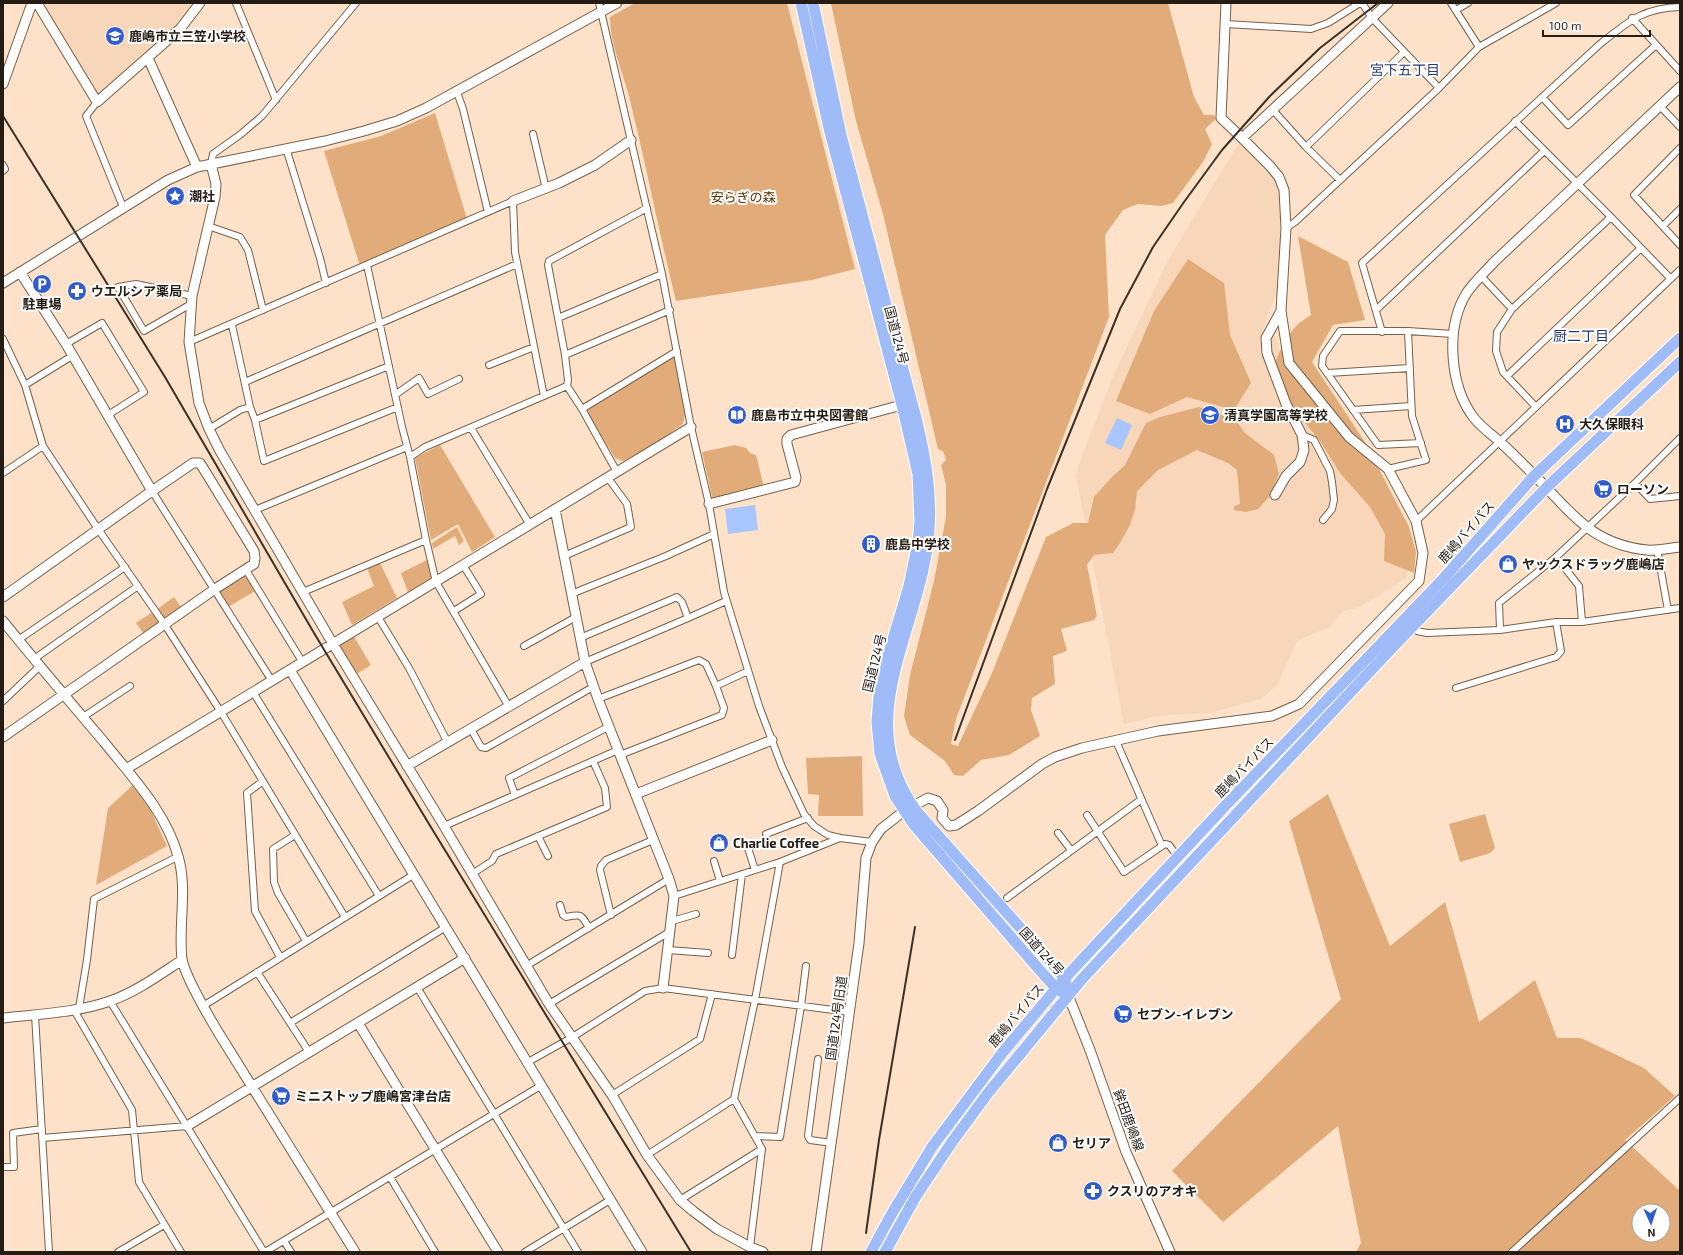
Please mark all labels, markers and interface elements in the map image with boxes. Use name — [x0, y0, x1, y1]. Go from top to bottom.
scale bar — [1543, 12, 1650, 38]
text: 100 m — [1549, 18, 1581, 32]
school or university icon: 鹿嶋市立三笠小学校 — [104, 25, 126, 47]
place label: 鹿嶋市立三笠小学校 — [129, 28, 246, 44]
district label: 宮下五丁目 — [1370, 61, 1440, 78]
place icon: 潮社 — [164, 185, 186, 207]
place label: 潮社 — [189, 188, 215, 204]
park label: 安らぎの森 — [710, 189, 776, 205]
parking icon: 駐車場 — [31, 273, 53, 295]
pharmacy icon: ウエルシア薬局 — [66, 280, 88, 302]
place label: ウエルシア薬局 — [91, 283, 182, 299]
place label: 駐車場 — [22, 296, 62, 312]
street label: 国道124号 — [882, 304, 912, 366]
district label: 厨二丁目 — [1553, 327, 1609, 344]
library icon: 鹿島市立中央図書館 — [726, 404, 748, 426]
school or university icon: 清真学園高等学校 — [1199, 404, 1221, 426]
place label: 鹿島市立中央図書館 — [751, 407, 868, 423]
place label: 清真学園高等学校 — [1224, 407, 1328, 423]
hospital icon: 大久保眼科 — [1554, 413, 1576, 435]
place label: 大久保眼科 — [1579, 416, 1644, 432]
supermarket icon: ローソン — [1592, 478, 1614, 500]
place label: ローソン — [1617, 481, 1669, 497]
street label: 鹿嶋バイパス — [1434, 497, 1498, 567]
building icon: 鹿島中学校 — [860, 533, 882, 555]
place label: 鹿島中学校 — [885, 536, 950, 552]
shop icon: ヤックスドラッグ鹿嶋店 — [1497, 553, 1519, 575]
place label: ヤックスドラッグ鹿嶋店 — [1522, 556, 1665, 572]
street label: 国道124号 — [859, 632, 889, 694]
street label: 鹿嶋バイパス — [1211, 733, 1277, 801]
shop icon: Charlie Coffee — [708, 832, 730, 854]
place label: Charlie Coffee — [733, 835, 819, 851]
street label: 国道124号 — [1016, 924, 1068, 978]
street label: 国道124号旧道 — [822, 975, 850, 1061]
street label: 鹿嶋バイパス — [985, 980, 1047, 1050]
supermarket icon: セブン-イレブン — [1112, 1003, 1134, 1025]
place label: セブン-イレブン — [1137, 1006, 1233, 1022]
supermarket icon: ミニストップ鹿嶋宮津台店 — [270, 1085, 292, 1107]
street label: 鉾田鹿嶋線 — [1110, 1087, 1148, 1153]
place label: ミニストップ鹿嶋宮津台店 — [295, 1088, 451, 1104]
shop icon: セリア — [1047, 1132, 1069, 1154]
place label: セリア — [1072, 1135, 1111, 1151]
pharmacy icon: クスリのアオキ — [1082, 1180, 1104, 1202]
place label: クスリのアオキ — [1107, 1183, 1198, 1199]
north arrow — [1631, 1203, 1671, 1243]
text: N — [1647, 1227, 1656, 1240]

